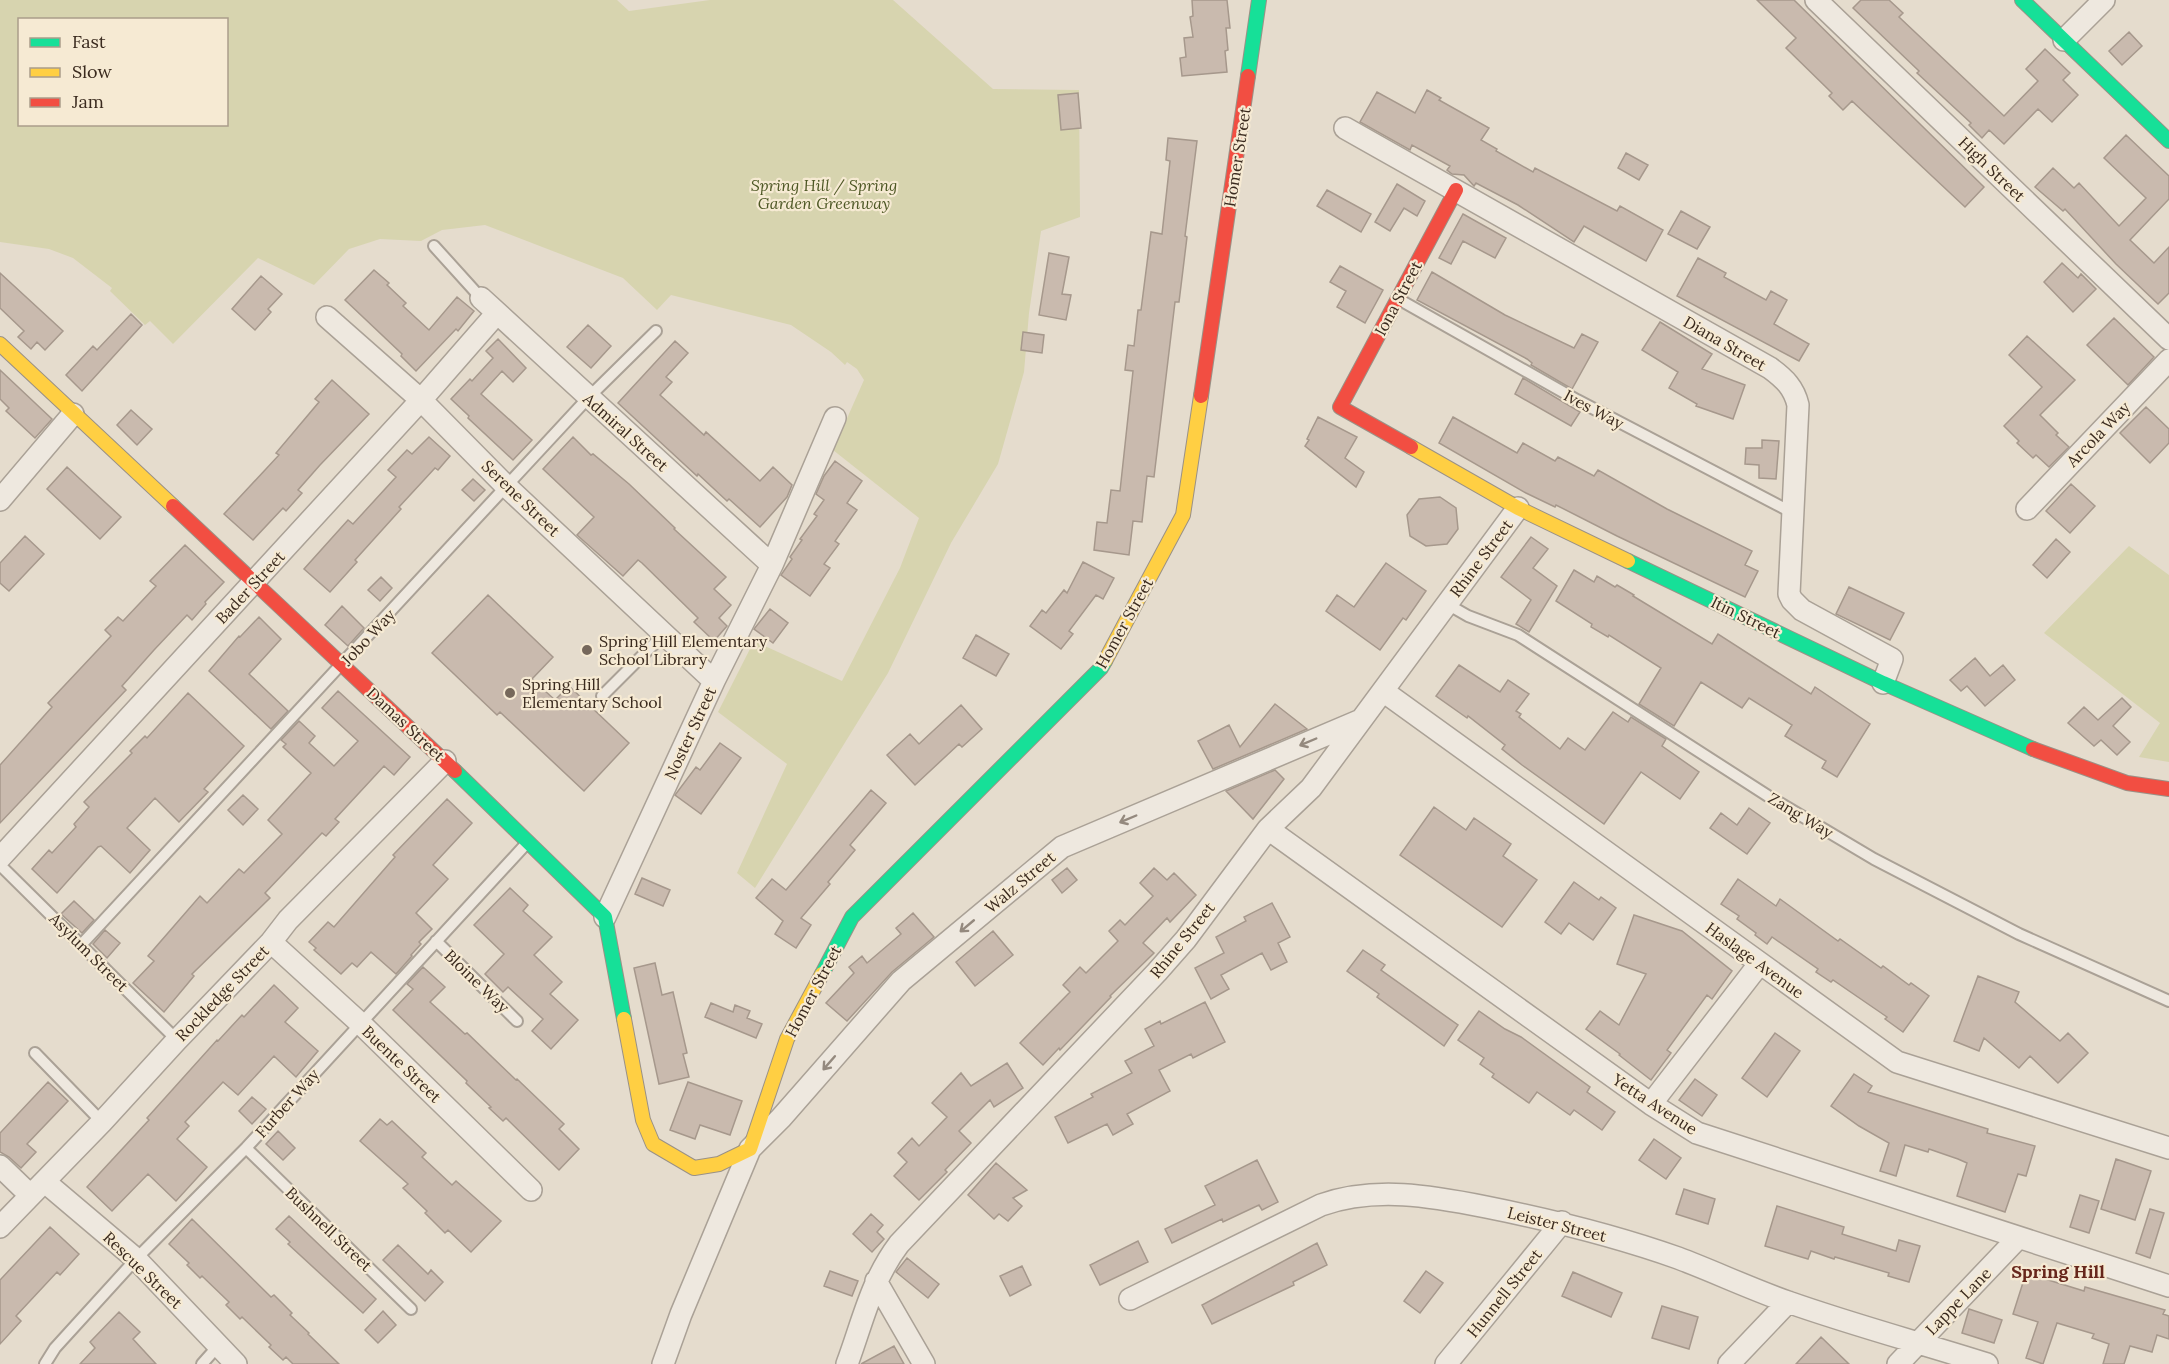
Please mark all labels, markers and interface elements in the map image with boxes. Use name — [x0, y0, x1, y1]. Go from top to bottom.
legend — [18, 18, 228, 126]
text: Fast — [72, 30, 106, 53]
text: Slow — [72, 60, 112, 83]
text: Jam — [71, 90, 104, 113]
street label: Homer Street — [1219, 105, 1255, 208]
street label: High Street — [1954, 132, 2030, 206]
park label: Spring Hill / Spring Garden Greenway — [751, 175, 897, 213]
street label: Iona Street — [1370, 256, 1426, 339]
street label: Diana Street — [1680, 311, 1771, 375]
street label: Ives Way — [1561, 385, 1628, 433]
street label: Admiral Street — [579, 388, 673, 476]
street label: Arcola Way — [2061, 397, 2135, 472]
street label: Serene Street — [478, 456, 565, 541]
street label: Rhine Street — [1445, 515, 1517, 601]
street label: Bader Street — [211, 546, 290, 628]
street label: Homer Street — [1091, 573, 1158, 672]
street label: Itin Street — [1708, 592, 1785, 643]
street label: Jobo Way — [336, 604, 400, 670]
place label: Spring Hill Elementary School Library — [599, 631, 768, 669]
marker: Spring Hill Elementary School Library — [580, 643, 594, 657]
place label: Spring Hill Elementary School — [522, 674, 662, 712]
street label: Damas Street — [363, 683, 450, 766]
street label: Noster Street — [660, 683, 721, 783]
marker: Spring Hill Elementary School — [503, 686, 517, 700]
one-way arrow — [1299, 737, 1317, 748]
street label: Zang Way — [1765, 788, 1838, 843]
one-way arrow — [1119, 814, 1138, 825]
street label: Walz Street — [981, 846, 1060, 917]
street label: Rhine Street — [1145, 897, 1219, 982]
street label: Asylum Street — [45, 908, 133, 996]
street label: Haslage Avenue — [1702, 918, 1808, 1003]
one-way arrow — [959, 919, 975, 932]
street label: Rockledge Street — [171, 940, 273, 1045]
street label: Homer Street — [780, 941, 846, 1040]
street label: Bloine Way — [440, 945, 514, 1017]
street label: Buente Street — [358, 1021, 446, 1107]
one-way arrow — [822, 1055, 836, 1070]
street label: Furber Way — [251, 1064, 324, 1142]
street label: Yetta Avenue — [1608, 1069, 1701, 1139]
street label: Bushnell Street — [281, 1183, 377, 1276]
street label: Leister Street — [1505, 1202, 1609, 1246]
street label: Rescue Street — [99, 1227, 187, 1313]
street label: Hunnell Street — [1462, 1244, 1546, 1341]
district label: Spring Hill — [2011, 1260, 2105, 1283]
street label: Lappe Lane — [1921, 1263, 1995, 1339]

